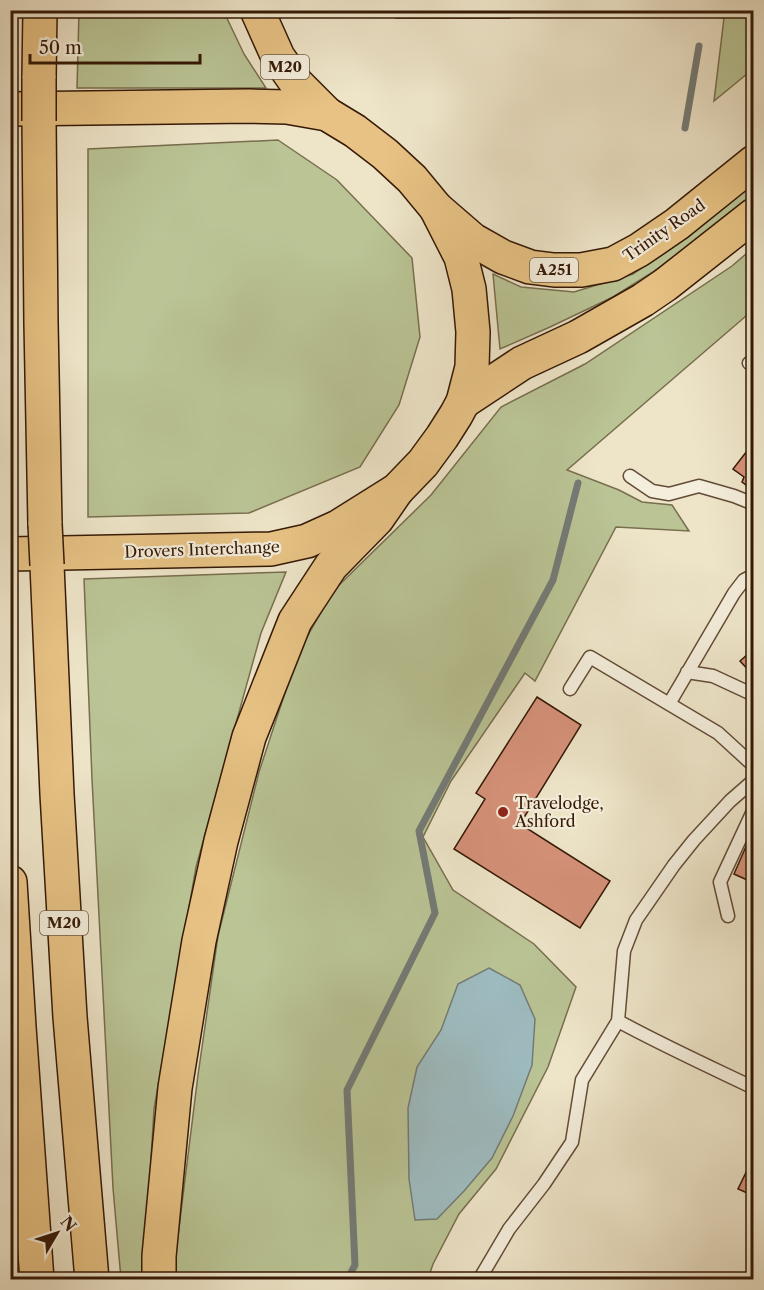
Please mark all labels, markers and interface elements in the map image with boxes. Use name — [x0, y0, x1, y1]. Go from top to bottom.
scale bar — [30, 27, 200, 65]
text: 50 m — [39, 37, 82, 59]
road number: M20 — [261, 55, 309, 79]
street label: Trinity Road — [619, 194, 709, 266]
road number: A251 — [530, 258, 578, 282]
street label: Drovers Interchange — [124, 536, 280, 562]
place label: Travelodge, Ashford — [514, 793, 604, 831]
marker: Travelodge, Ashford — [496, 805, 510, 819]
road number: M20 — [40, 911, 88, 935]
north arrow — [27, 1203, 87, 1263]
text: N — [57, 1212, 81, 1235]

